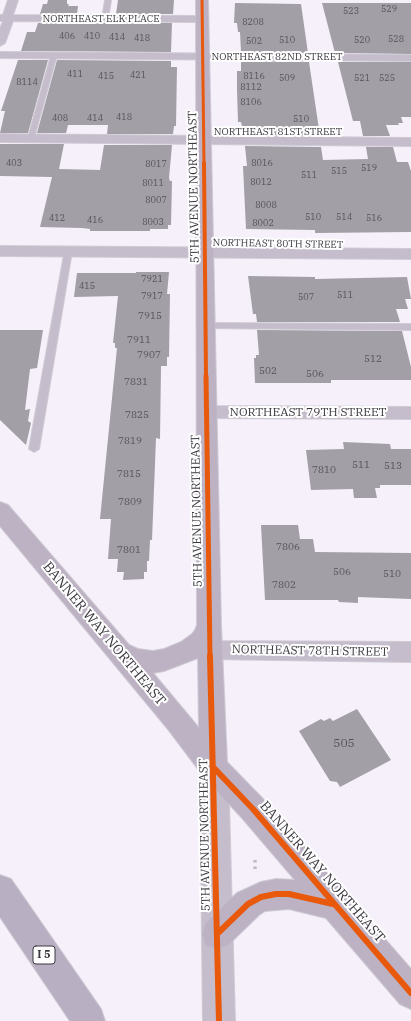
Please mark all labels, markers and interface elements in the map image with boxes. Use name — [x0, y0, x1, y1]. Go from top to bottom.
house number: 529 — [381, 4, 397, 14]
house number: 523 — [343, 6, 359, 16]
street label: NORTHEAST ELK PLACE — [42, 13, 160, 25]
house number: 8208 — [242, 17, 264, 27]
house number: 406 — [59, 31, 75, 41]
house number: 410 — [84, 31, 100, 41]
house number: 414 — [109, 32, 125, 42]
house number: 418 — [134, 33, 150, 43]
house number: 528 — [388, 34, 404, 44]
house number: 510 — [279, 35, 295, 45]
house number: 520 — [354, 35, 370, 45]
house number: 502 — [246, 36, 262, 46]
street label: NORTHEAST 82ND STREET — [211, 51, 343, 63]
house number: 411 — [67, 69, 83, 79]
house number: 421 — [130, 70, 146, 80]
house number: 415 — [98, 71, 114, 81]
house number: 8116 — [243, 71, 265, 81]
house number: 509 — [279, 73, 295, 83]
house number: 521 — [354, 73, 370, 83]
house number: 525 — [379, 73, 395, 83]
house number: 8114 — [16, 77, 38, 87]
house number: 8112 — [240, 82, 262, 92]
house number: 8106 — [240, 97, 262, 107]
street label: 5TH AVENUE NORTHEAST — [185, 110, 203, 264]
house number: 418 — [116, 112, 132, 122]
house number: 408 — [52, 113, 68, 123]
house number: 414 — [87, 113, 103, 123]
house number: 510 — [293, 114, 309, 124]
street label: NORTHEAST 81ST STREET — [214, 126, 342, 138]
house number: 403 — [6, 158, 22, 168]
house number: 8016 — [251, 158, 273, 168]
house number: 8017 — [145, 159, 167, 169]
house number: 519 — [361, 163, 377, 173]
house number: 515 — [331, 166, 347, 176]
house number: 511 — [301, 170, 317, 180]
house number: 8012 — [250, 177, 272, 187]
house number: 8011 — [142, 178, 164, 188]
house number: 8007 — [145, 195, 167, 205]
house number: 8008 — [255, 200, 277, 210]
house number: 510 — [305, 212, 321, 222]
house number: 514 — [336, 212, 352, 222]
house number: 412 — [49, 213, 65, 223]
house number: 516 — [366, 213, 382, 223]
house number: 416 — [87, 215, 103, 225]
house number: 8003 — [142, 217, 164, 227]
house number: 8002 — [252, 218, 274, 228]
street label: NORTHEAST 80TH STREET — [213, 237, 343, 251]
house number: 7921 — [141, 274, 163, 284]
house number: 415 — [79, 281, 95, 291]
house number: 511 — [337, 290, 353, 300]
house number: 7917 — [141, 291, 163, 301]
house number: 507 — [298, 292, 314, 302]
house number: 7915 — [138, 310, 162, 322]
house number: 7911 — [127, 334, 151, 346]
house number: 7907 — [137, 349, 161, 361]
house number: 512 — [364, 353, 382, 365]
house number: 502 — [259, 365, 277, 377]
house number: 506 — [306, 368, 324, 380]
house number: 7831 — [124, 376, 148, 388]
street label: NORTHEAST 79TH STREET — [230, 406, 386, 420]
house number: 7825 — [125, 409, 149, 421]
street label: 5TH AVENUE NORTHEAST — [188, 434, 206, 588]
house number: 7819 — [118, 435, 142, 447]
house number: 511 — [352, 459, 370, 471]
house number: 513 — [384, 460, 402, 472]
house number: 7810 — [312, 464, 336, 476]
house number: 7815 — [117, 468, 141, 480]
house number: 7809 — [118, 496, 142, 508]
house number: 7806 — [276, 541, 300, 553]
house number: 7801 — [117, 544, 141, 556]
street label: BANNER WAY NORTHEAST — [39, 559, 169, 709]
house number: 506 — [333, 566, 351, 578]
house number: 510 — [383, 568, 401, 580]
house number: 7802 — [272, 579, 296, 591]
street label: NORTHEAST 78TH STREET — [231, 642, 389, 660]
house number: 505 — [333, 737, 355, 751]
street label: 5TH AVENUE NORTHEAST — [196, 758, 214, 912]
street label: BANNER WAY NORTHEAST — [256, 798, 388, 946]
road number: I 5 — [33, 946, 55, 964]

